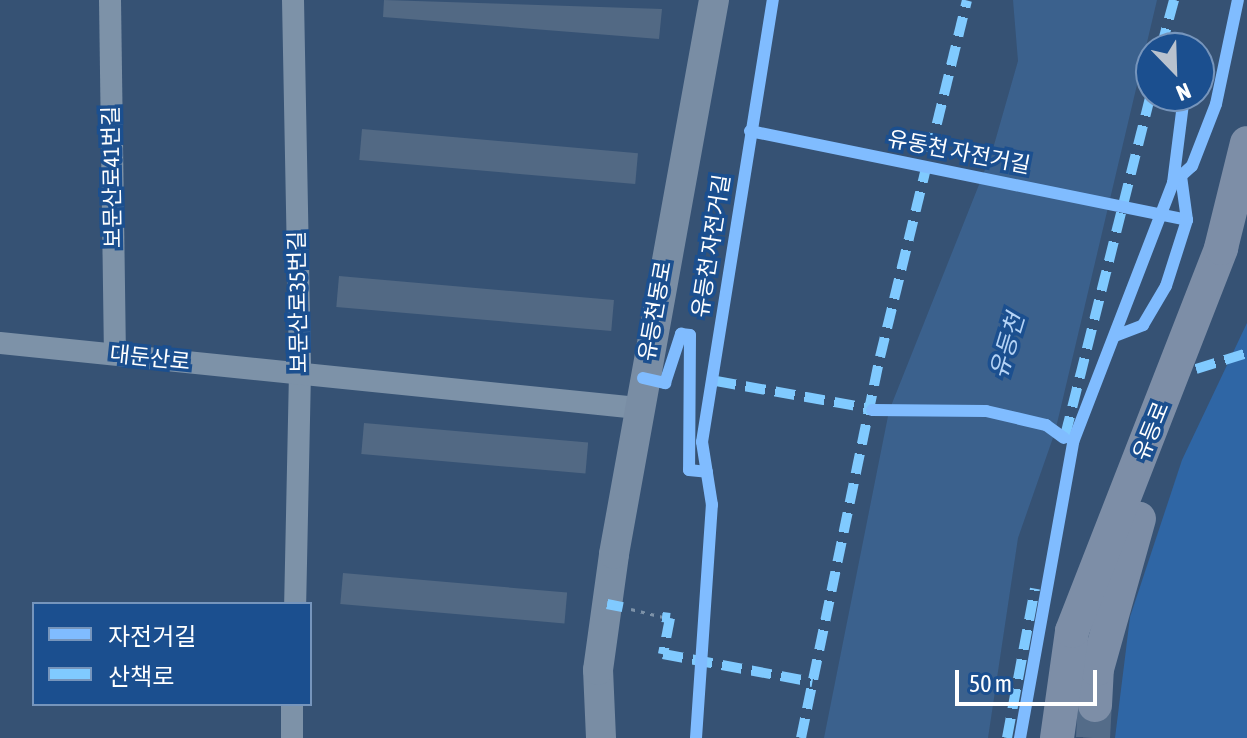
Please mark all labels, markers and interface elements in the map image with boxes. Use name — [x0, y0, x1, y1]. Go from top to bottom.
north arrow — [1135, 32, 1215, 112]
text: N — [1173, 78, 1195, 107]
street label: 보문산로41번길 — [98, 106, 126, 248]
street label: 유동천 자전거길 — [885, 125, 1033, 179]
street label: 유등천 자전거길 — [687, 172, 735, 320]
street label: 보문산로35번길 — [284, 231, 312, 373]
street label: 유등천동로 — [633, 259, 677, 363]
water label: 유등천 — [984, 310, 1030, 382]
street label: 대둔산로 — [108, 341, 192, 375]
street label: 유등로 — [1127, 398, 1175, 464]
legend — [32, 602, 312, 706]
text: 자전거길 — [108, 623, 196, 650]
scale bar — [959, 654, 1101, 704]
text: 산책로 — [108, 663, 174, 690]
text: 50 m — [969, 670, 1012, 697]

